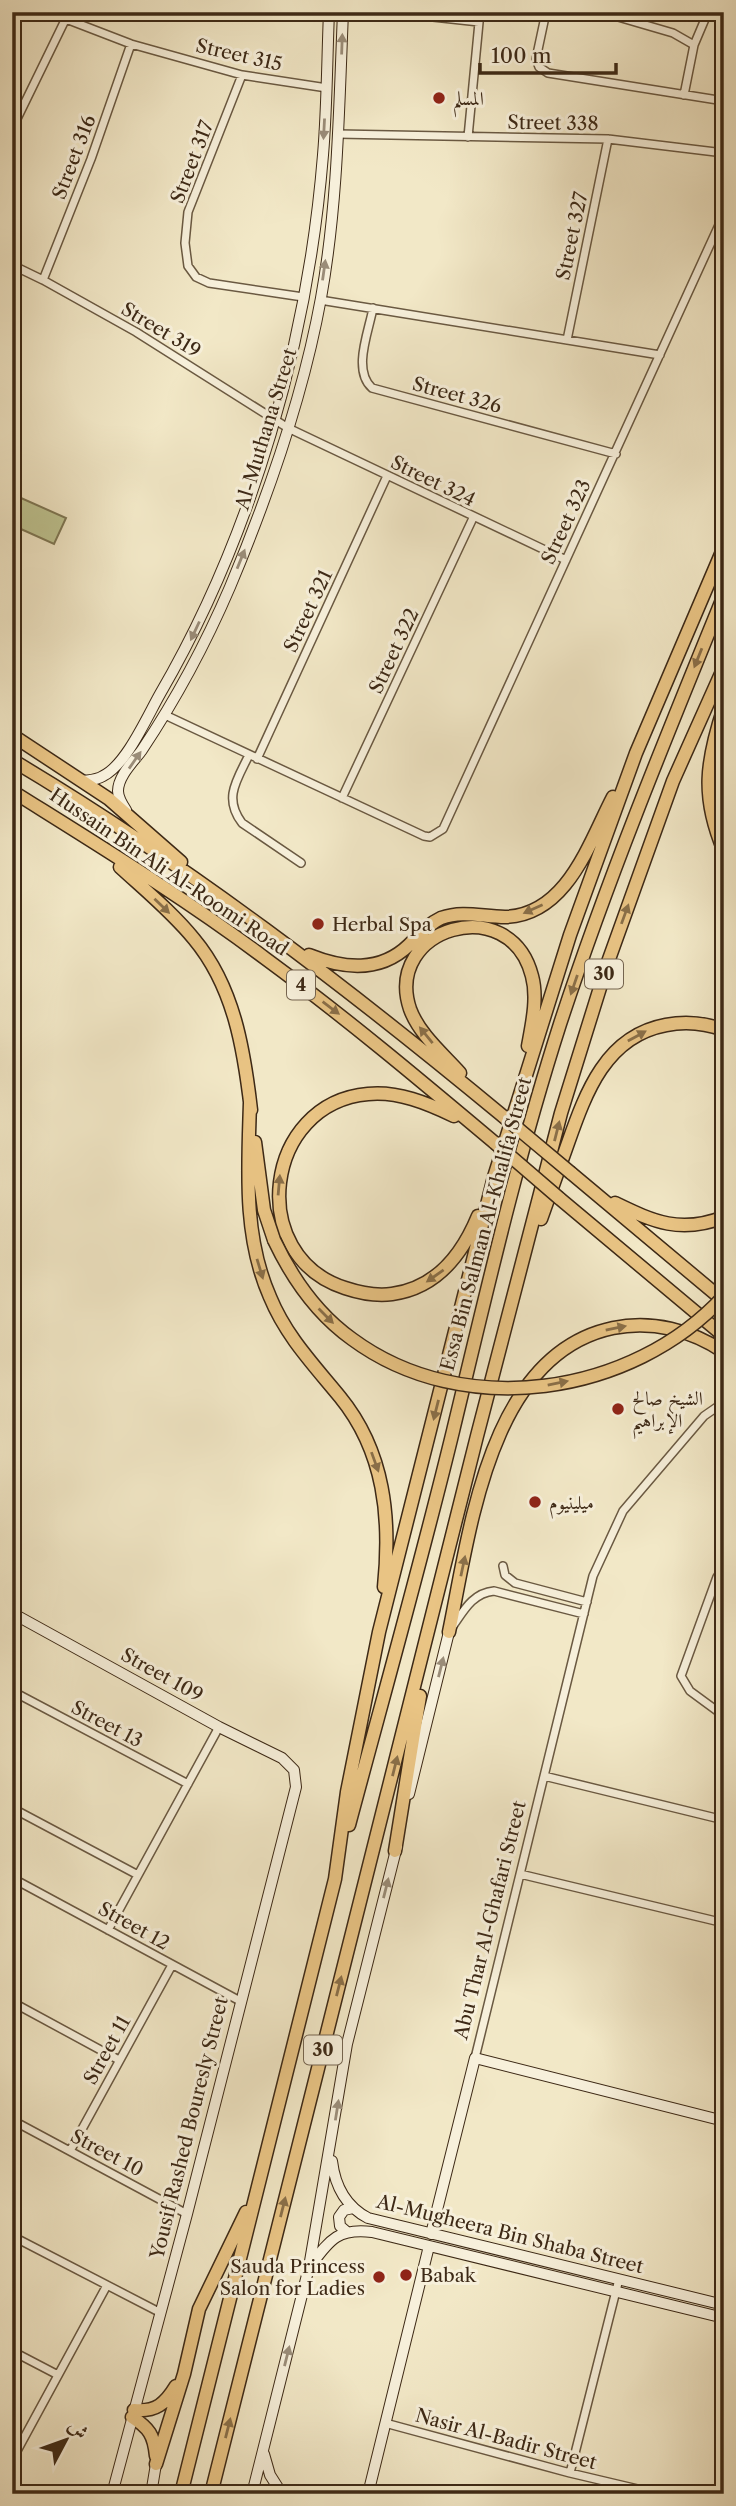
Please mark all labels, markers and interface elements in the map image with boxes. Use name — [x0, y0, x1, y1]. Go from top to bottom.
scale bar — [480, 32, 617, 76]
one-way arrow — [336, 33, 347, 55]
street label: Street 315 — [194, 34, 284, 76]
text: 100 m — [491, 43, 552, 68]
place label: المسلم — [453, 87, 484, 118]
marker: المسلم — [431, 90, 447, 106]
street label: Street 338 — [507, 111, 599, 135]
street label: Street 316 — [47, 112, 101, 202]
street label: Street 317 — [166, 117, 219, 207]
one-way arrow — [319, 119, 330, 141]
street label: Street 327 — [551, 189, 593, 282]
one-way arrow — [319, 259, 330, 281]
street label: Street 319 — [117, 297, 205, 363]
street label: Al-Muthana Street — [230, 345, 302, 514]
street label: Street 326 — [410, 372, 504, 418]
street label: Street 324 — [387, 451, 479, 511]
street label: Street 323 — [536, 476, 596, 568]
one-way arrow — [236, 548, 247, 569]
street label: Street 321 — [279, 566, 337, 656]
street label: Street 322 — [364, 605, 424, 697]
one-way arrow — [189, 621, 200, 641]
one-way arrow — [692, 648, 703, 669]
one-way arrow — [128, 750, 141, 769]
street label: Hussain Bin Ali Al-Roomi Road — [45, 783, 293, 961]
one-way arrow — [154, 897, 171, 914]
one-way arrow — [522, 904, 543, 915]
one-way arrow — [620, 904, 631, 925]
place label: Herbal Spa — [332, 913, 432, 936]
marker: Herbal Spa — [310, 916, 326, 932]
road number: 30 — [585, 959, 623, 988]
road number: 4 — [287, 970, 315, 1000]
one-way arrow — [568, 975, 579, 996]
one-way arrow — [322, 1000, 340, 1014]
one-way arrow — [419, 1027, 434, 1045]
one-way arrow — [627, 1030, 646, 1042]
street label: Essa Bin Salman Al-Khalifa Street — [436, 1074, 536, 1373]
one-way arrow — [552, 1120, 563, 1142]
one-way arrow — [274, 1174, 285, 1196]
one-way arrow — [255, 1258, 265, 1279]
one-way arrow — [426, 1269, 444, 1283]
one-way arrow — [318, 1307, 334, 1324]
one-way arrow — [605, 1322, 627, 1333]
one-way arrow — [547, 1378, 569, 1389]
place label: الشيخ صالح الإبراهيم — [632, 1387, 703, 1440]
one-way arrow — [430, 1399, 441, 1421]
marker: الشيخ صالح الإبراهيم — [610, 1401, 626, 1417]
one-way arrow — [370, 1451, 381, 1472]
place label: ميلينيوم — [549, 1491, 594, 1519]
marker: ميلينيوم — [527, 1494, 543, 1510]
one-way arrow — [458, 1555, 469, 1577]
street label: Street 109 — [117, 1643, 207, 1707]
one-way arrow — [435, 1656, 446, 1678]
street label: Street 13 — [67, 1696, 147, 1752]
one-way arrow — [390, 1755, 401, 1777]
street label: Abu Thar Al-Ghafari Street — [449, 1798, 531, 2043]
one-way arrow — [381, 1877, 392, 1899]
street label: Street 12 — [94, 1897, 174, 1955]
one-way arrow — [334, 1975, 345, 1997]
street label: Yousif Rashed Bouresly Street — [145, 1994, 233, 2263]
street label: Street 11 — [79, 2012, 135, 2088]
road number: 30 — [304, 2036, 342, 2064]
one-way arrow — [332, 2098, 343, 2120]
street label: Street 10 — [67, 2124, 147, 2182]
street label: Al-Mugheera Bin Shaba Street — [373, 2189, 646, 2278]
one-way arrow — [278, 2196, 289, 2218]
place label: Sauda Princess Salon for Ladies — [220, 2255, 365, 2300]
place label: Babak — [420, 2264, 477, 2287]
marker: Babak — [398, 2267, 414, 2283]
marker: Sauda Princess Salon for Ladies — [371, 2269, 387, 2285]
one-way arrow — [282, 2345, 293, 2367]
north arrow — [32, 2404, 102, 2474]
street label: Nasir Al-Badir Street — [413, 2404, 599, 2474]
text: ش — [64, 2415, 93, 2444]
one-way arrow — [223, 2416, 234, 2438]

